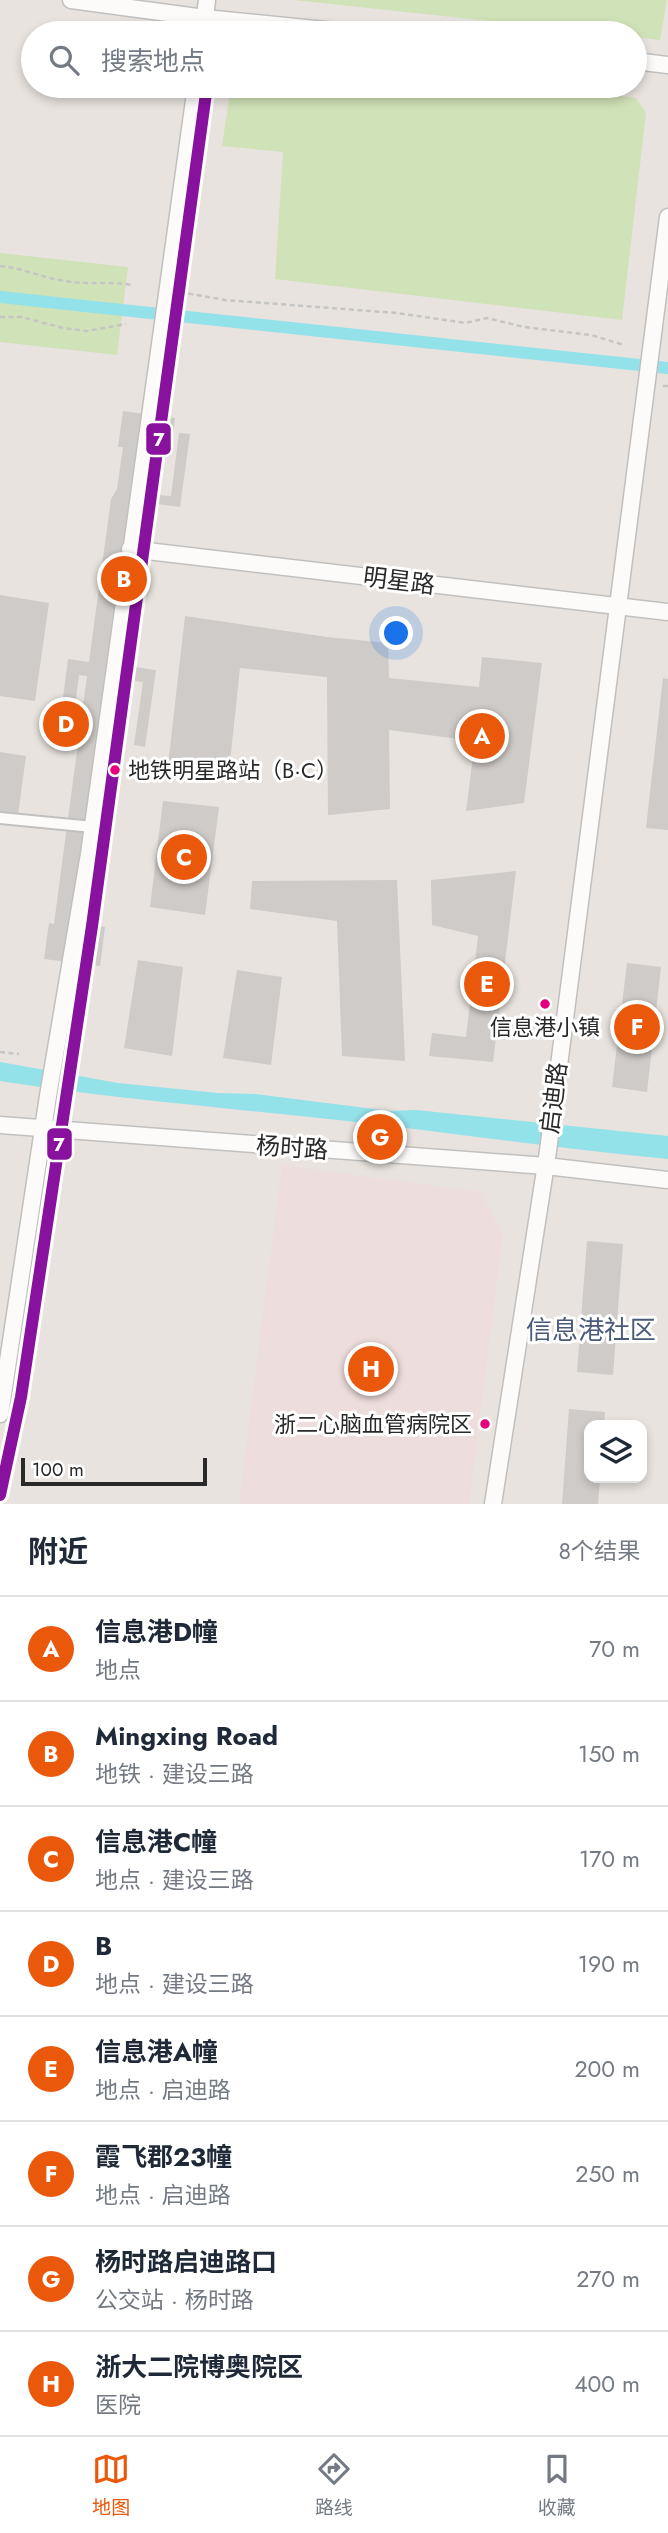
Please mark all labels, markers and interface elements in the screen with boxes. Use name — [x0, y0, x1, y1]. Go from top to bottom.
search box — [21, 21, 647, 98]
icon: search — [45, 41, 83, 79]
text: 搜索地点 — [101, 42, 205, 80]
line badge: 7 — [145, 422, 172, 456]
text: 7 — [153, 426, 165, 453]
pin: B — [101, 553, 147, 605]
street label: 明星路 — [361, 559, 437, 602]
your location — [379, 616, 413, 650]
pin: D — [43, 698, 89, 750]
pin: A — [459, 710, 505, 762]
place label: 地铁明星路站（B·C） — [128, 754, 338, 786]
marker: 地铁明星路站（B·C） — [108, 763, 122, 777]
pin: C — [161, 831, 207, 883]
pin: E — [464, 958, 510, 1010]
marker: 信息港小镇 — [538, 997, 552, 1011]
pin: F — [614, 1001, 660, 1053]
place label: 信息港小镇 — [490, 1011, 600, 1043]
street label: 启迪路 — [532, 1060, 575, 1136]
pin: G — [357, 1111, 403, 1163]
line badge: 7 — [46, 1127, 73, 1161]
street label: 杨时路 — [255, 1128, 329, 1167]
text: 7 — [53, 1131, 65, 1158]
district label: 信息港社区 — [526, 1311, 656, 1349]
pin: H — [348, 1343, 394, 1395]
place label: 浙二心脑血管病院区 — [274, 1408, 472, 1440]
marker: 浙二心脑血管病院区 — [478, 1417, 492, 1431]
map controls — [584, 1420, 647, 1483]
button: layers — [584, 1420, 647, 1483]
scale bar — [21, 1455, 206, 1487]
text: 100 m — [32, 1456, 84, 1483]
text: 附近 — [28, 1530, 88, 1573]
text: 8个结果 — [558, 1534, 640, 1568]
text: 信息港D幢 — [95, 1613, 218, 1651]
text: A — [43, 1632, 59, 1666]
text: 70 m — [589, 1632, 640, 1666]
text: 地点 — [95, 1653, 141, 1687]
text: Mingxing Road — [95, 1717, 278, 1755]
text: B — [43, 1737, 59, 1771]
text: 150 m — [578, 1737, 640, 1771]
text: 地铁 · 建设三路 — [95, 1757, 254, 1791]
text: 信息港C幢 — [95, 1823, 217, 1861]
text: C — [43, 1842, 59, 1876]
text: 170 m — [579, 1842, 640, 1876]
text: 地点 · 建设三路 — [95, 1863, 254, 1897]
text: B — [95, 1927, 112, 1965]
text: D — [43, 1947, 59, 1981]
text: 190 m — [578, 1947, 640, 1981]
text: 地点 · 建设三路 — [95, 1967, 254, 2001]
text: 信息港A幢 — [95, 2033, 218, 2071]
text: E — [44, 2052, 58, 2086]
text: 200 m — [574, 2052, 640, 2086]
text: 地点 · 启迪路 — [95, 2073, 231, 2107]
text: 霞飞郡23幢 — [95, 2138, 232, 2176]
text: F — [45, 2157, 57, 2191]
text: 250 m — [575, 2157, 640, 2191]
text: 地点 · 启迪路 — [95, 2178, 231, 2212]
text: 杨时路启迪路口 — [95, 2243, 277, 2281]
text: G — [42, 2262, 60, 2296]
text: 270 m — [576, 2262, 640, 2296]
text: 公交站 · 杨时路 — [95, 2283, 254, 2317]
text: 浙大二院博奥院区 — [95, 2348, 303, 2386]
text: H — [42, 2367, 60, 2401]
text: 400 m — [574, 2367, 640, 2401]
text: 医院 — [95, 2388, 141, 2422]
tab: 地图 — [92, 2450, 130, 2521]
tab: 路线 — [315, 2450, 353, 2521]
tab: 收藏 — [538, 2450, 576, 2521]

